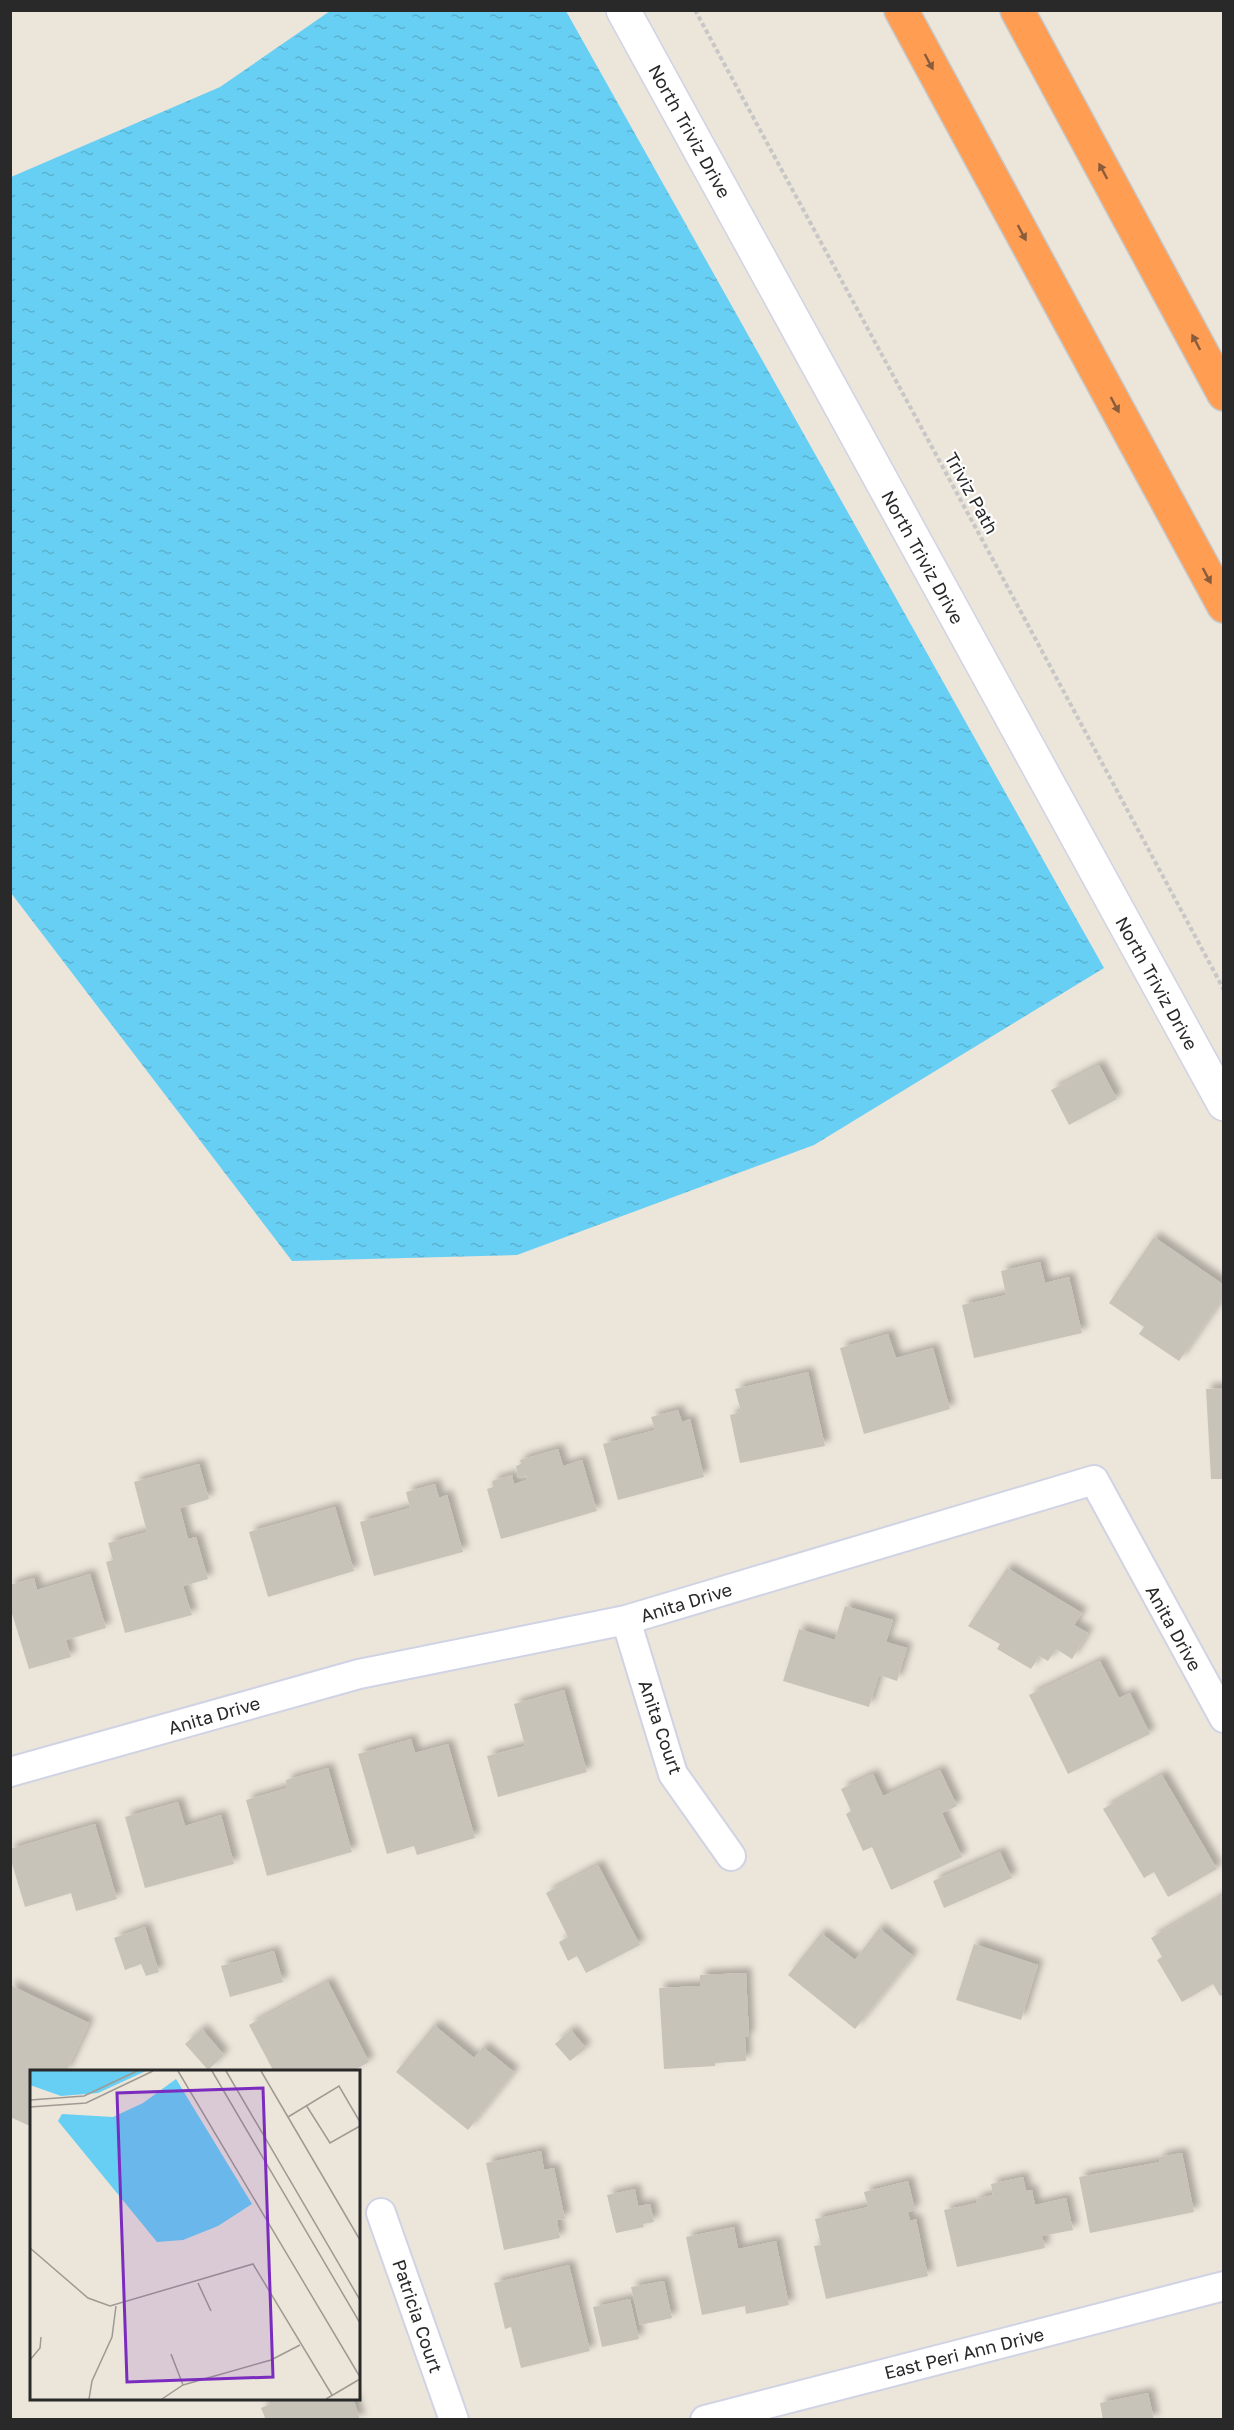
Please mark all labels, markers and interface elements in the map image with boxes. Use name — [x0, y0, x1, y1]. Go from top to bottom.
one-way arrow — [924, 54, 934, 71]
street label: North Triviz Drive — [644, 60, 736, 202]
one-way arrow — [1098, 162, 1108, 179]
one-way arrow — [1017, 225, 1027, 242]
one-way arrow — [1191, 334, 1201, 351]
one-way arrow — [1110, 397, 1120, 414]
street label: Triviz Path — [941, 448, 1003, 538]
street label: North Triviz Drive — [877, 486, 969, 628]
one-way arrow — [1202, 568, 1212, 585]
street label: North Triviz Drive — [1111, 912, 1203, 1054]
street label: Anita Drive — [638, 1578, 734, 1626]
street label: Anita Drive — [1141, 1581, 1207, 1675]
street label: Anita Court — [635, 1677, 687, 1777]
street label: Anita Drive — [166, 1691, 262, 1739]
inset map — [30, 2070, 360, 2400]
street label: Patricia Court — [388, 2256, 448, 2376]
street label: East Peri Ann Drive — [882, 2322, 1046, 2384]

